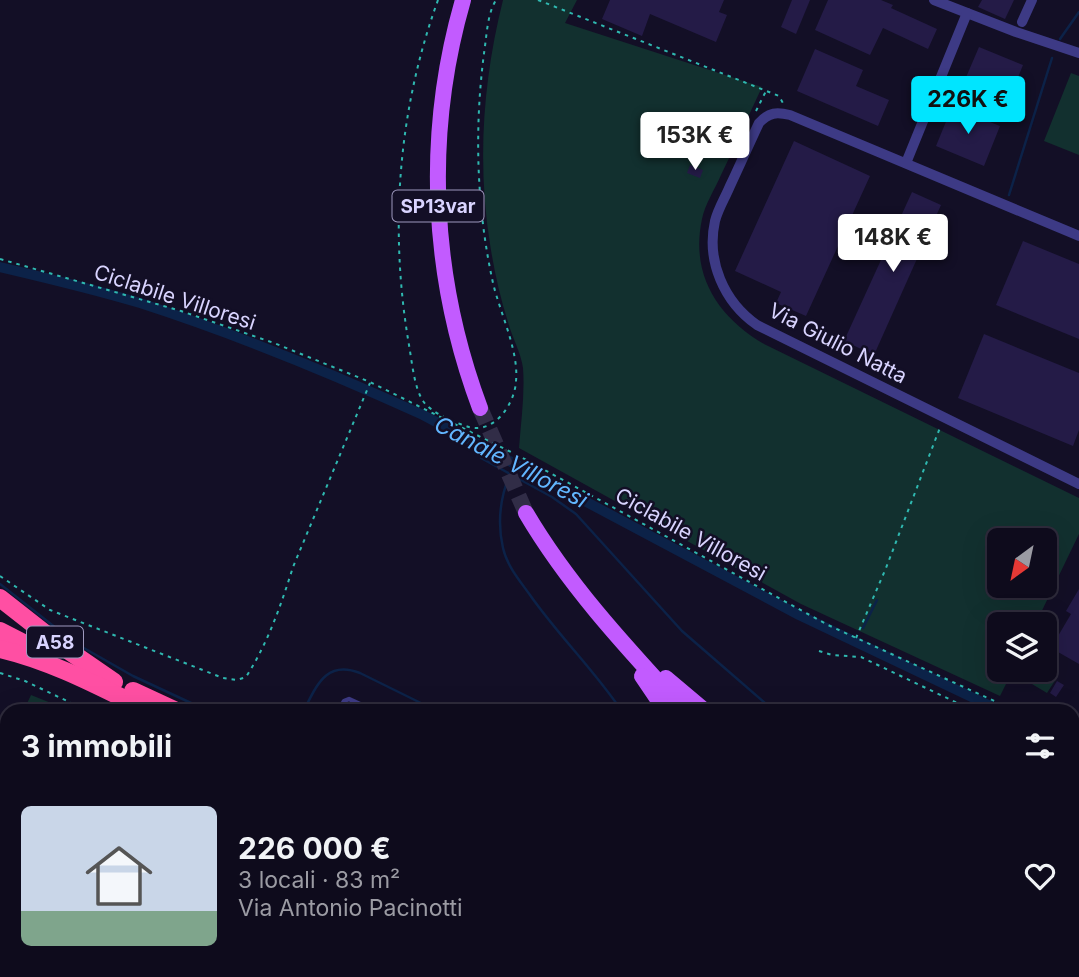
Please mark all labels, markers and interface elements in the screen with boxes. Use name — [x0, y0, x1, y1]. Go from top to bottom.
pin: 226K € — [911, 76, 1025, 136]
text: 226K € — [927, 85, 1009, 113]
pin: 153K € — [638, 113, 752, 172]
text: 153K € — [656, 121, 734, 149]
road number: SP13var — [392, 190, 484, 222]
pin: 148K € — [836, 215, 950, 274]
text: 148K € — [854, 223, 932, 251]
street label: Ciclabile Villoresi — [91, 259, 259, 335]
street label: Via Giulio Natta — [765, 297, 911, 389]
water label: Canale Villoresi — [430, 410, 593, 514]
street label: Ciclabile Villoresi — [611, 482, 771, 586]
north arrow — [987, 528, 1057, 598]
map controls — [987, 528, 1057, 682]
button: layers — [987, 612, 1057, 682]
road number: A58 — [27, 626, 83, 657]
icon: filters — [1021, 727, 1059, 765]
text: 3 immobili — [21, 728, 172, 764]
text: 226 000 € — [238, 830, 391, 866]
icon: home — [77, 834, 161, 918]
icon: heart — [1021, 857, 1059, 895]
text: 3 locali · 83 m² — [238, 866, 400, 894]
text: Via Antonio Pacinotti — [238, 894, 463, 922]

